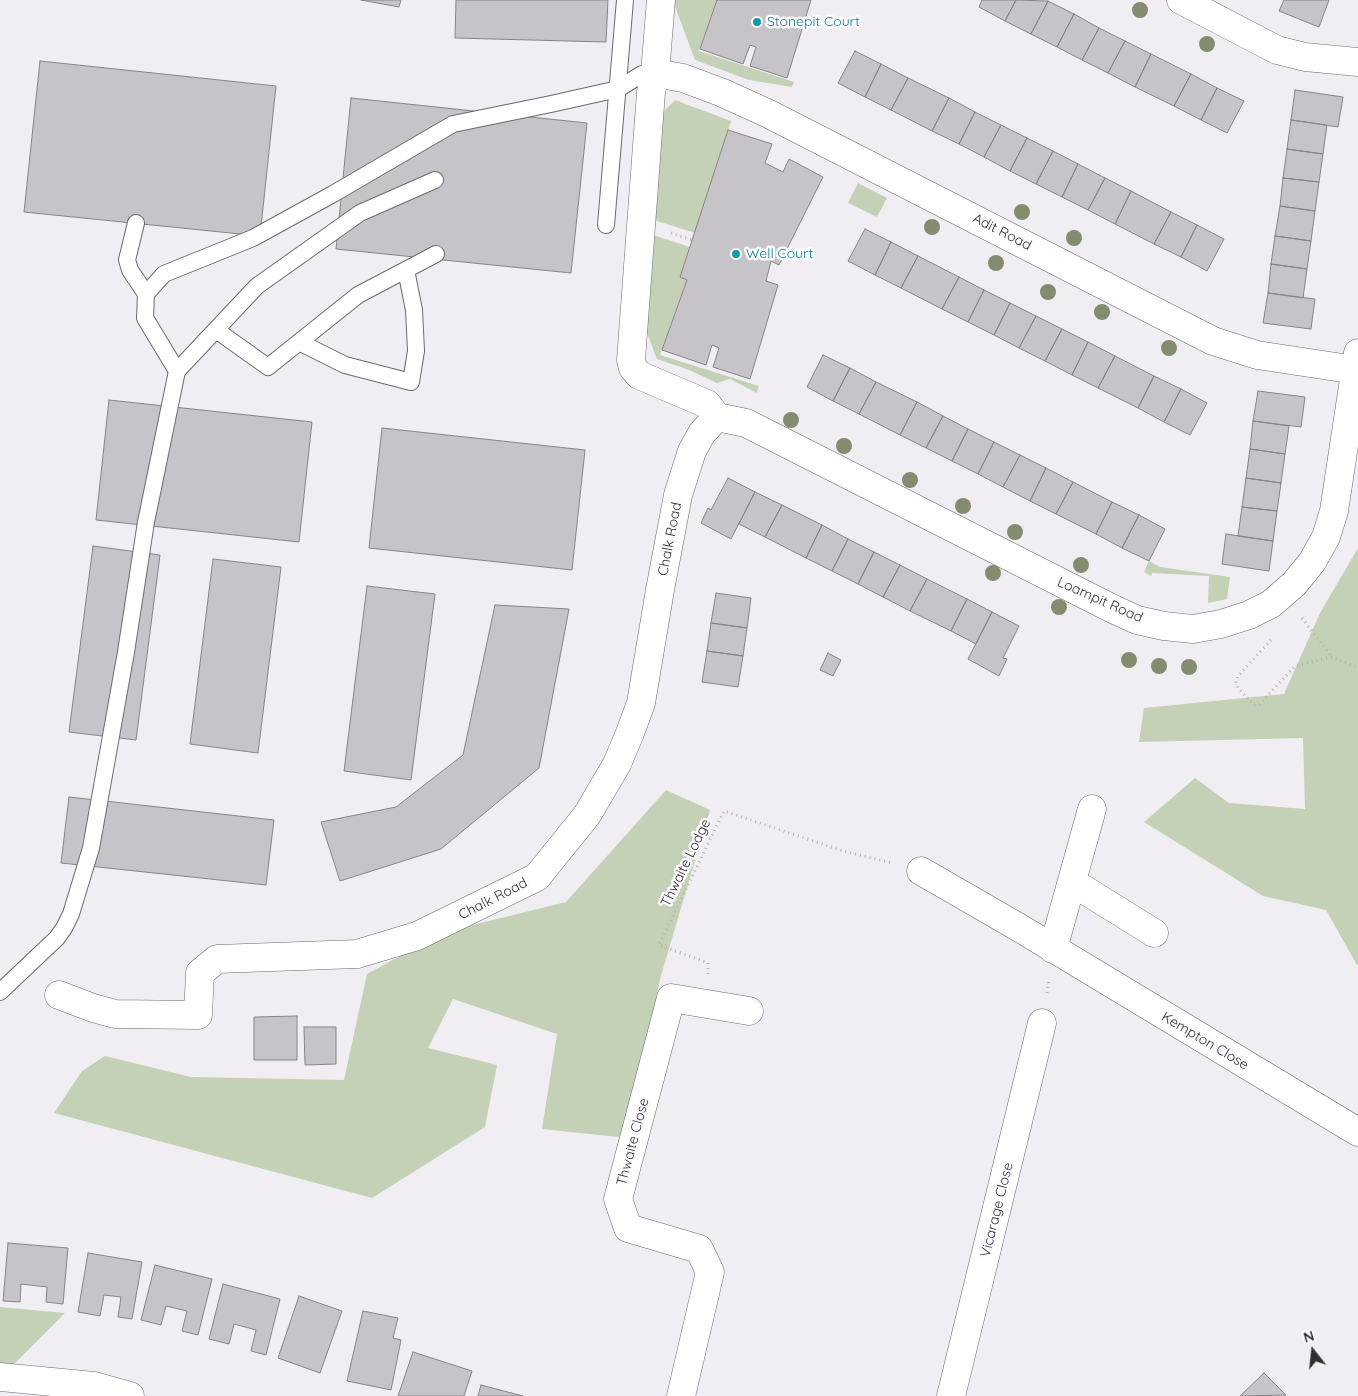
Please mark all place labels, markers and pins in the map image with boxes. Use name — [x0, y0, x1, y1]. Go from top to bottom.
place label: Stonepit Court — [767, 14, 860, 30]
marker: Stonepit Court — [751, 16, 763, 28]
place label: Well Court — [746, 246, 813, 262]
marker: Well Court — [730, 248, 742, 260]

